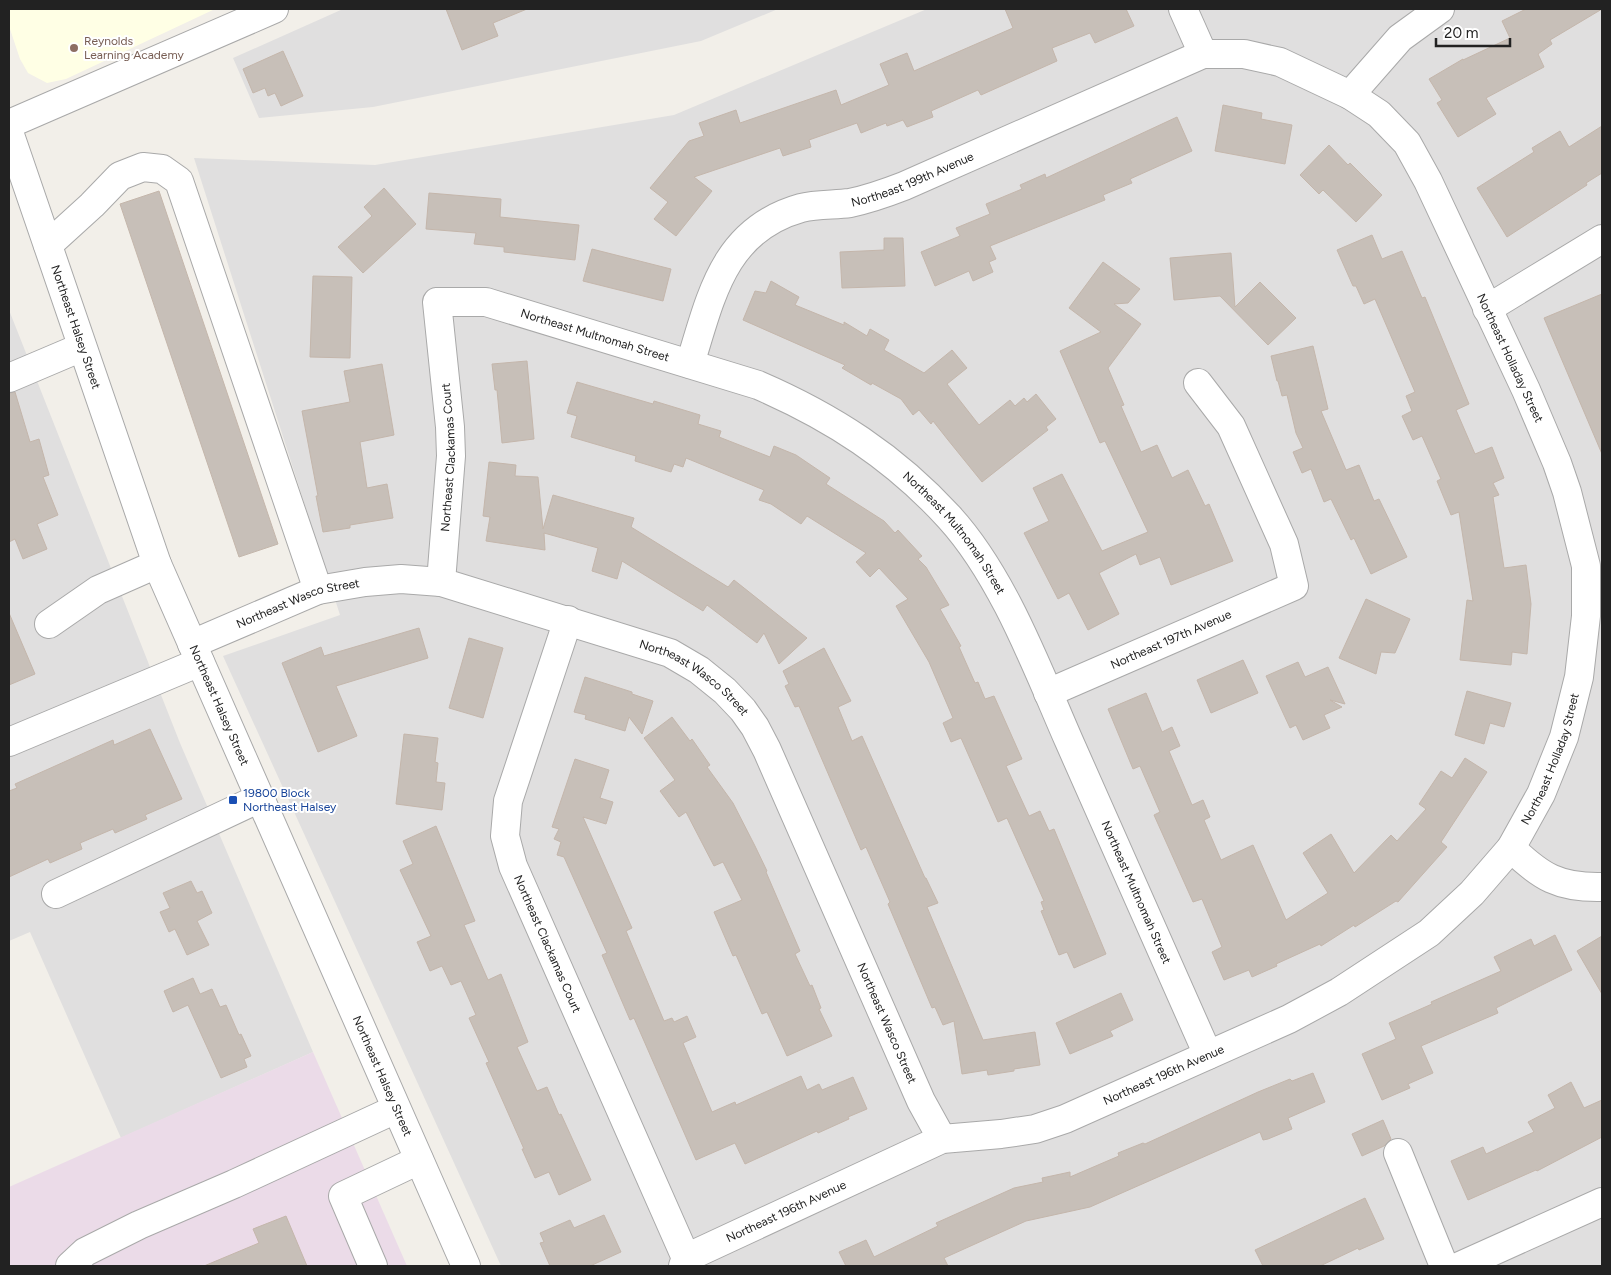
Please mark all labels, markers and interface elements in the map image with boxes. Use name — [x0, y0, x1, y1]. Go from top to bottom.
scale bar — [1436, 15, 1510, 47]
text: 20 m — [1444, 24, 1478, 42]
place label: Reynolds Learning Academy — [84, 34, 185, 62]
marker: Reynolds Learning Academy — [68, 42, 80, 54]
street label: Northeast 199th Avenue — [850, 149, 976, 210]
street label: Northeast Halsey Street — [48, 263, 104, 391]
street label: Northeast Holladay Street — [1474, 291, 1546, 425]
street label: Northeast Multnomah Street — [519, 306, 671, 365]
street label: Northeast Clackamas Court — [438, 382, 458, 532]
street label: Northeast Multnomah Street — [900, 469, 1008, 597]
street label: Northeast Wasco Street — [234, 576, 361, 631]
street label: Northeast 197th Avenue — [1108, 607, 1234, 672]
street label: Northeast Wasco Street — [637, 637, 752, 719]
street label: Northeast Halsey Street — [187, 643, 252, 768]
street label: Northeast Holladay Street — [1518, 691, 1582, 827]
place label: 19800 Block Northeast Halsey — [243, 786, 337, 814]
marker: 19800 Block Northeast Halsey — [227, 794, 239, 806]
street label: Northeast Multnomah Street — [1098, 819, 1174, 966]
street label: Northeast Clackamas Court — [511, 873, 584, 1015]
street label: Northeast Wasco Street — [854, 961, 920, 1086]
street label: Northeast Halsey Street — [350, 1014, 415, 1139]
street label: Northeast 196th Avenue — [1101, 1042, 1227, 1108]
street label: Northeast 196th Avenue — [724, 1177, 849, 1245]

